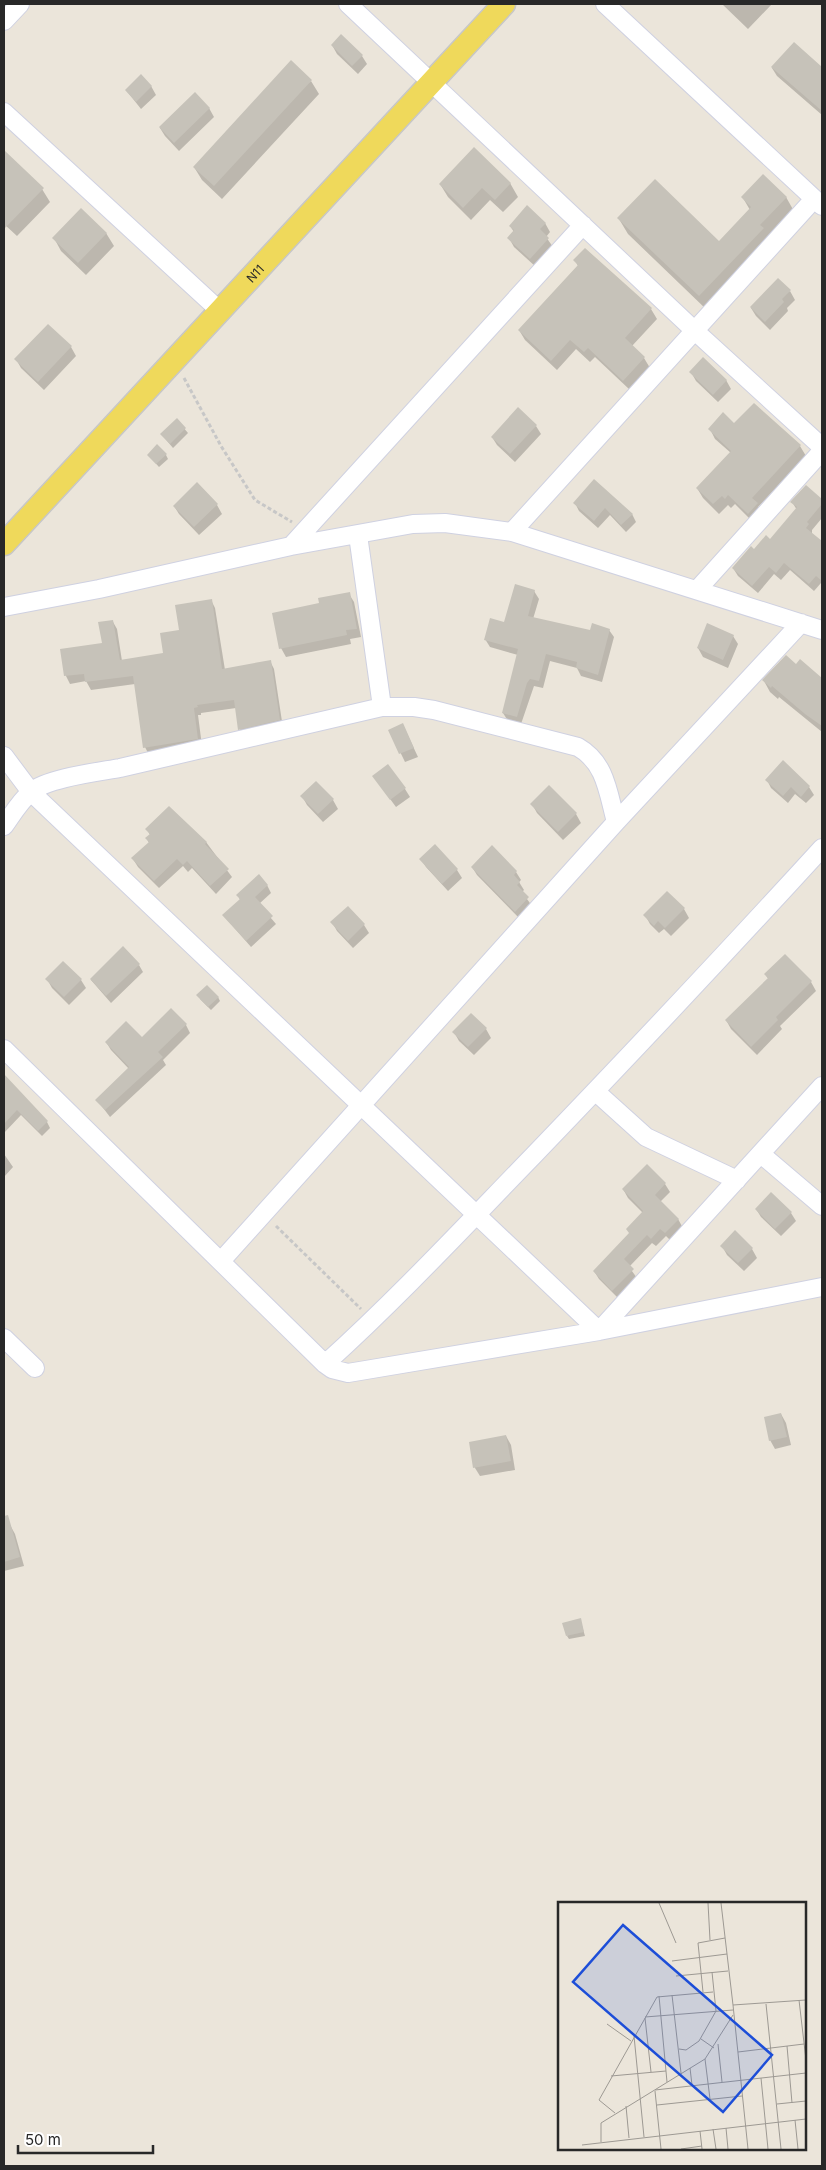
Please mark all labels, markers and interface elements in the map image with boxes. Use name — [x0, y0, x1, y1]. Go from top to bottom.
street label: N11 — [243, 261, 267, 285]
inset map — [558, 1902, 806, 2150]
scale bar — [18, 2122, 152, 2154]
text: 50 m — [25, 2130, 61, 2149]

